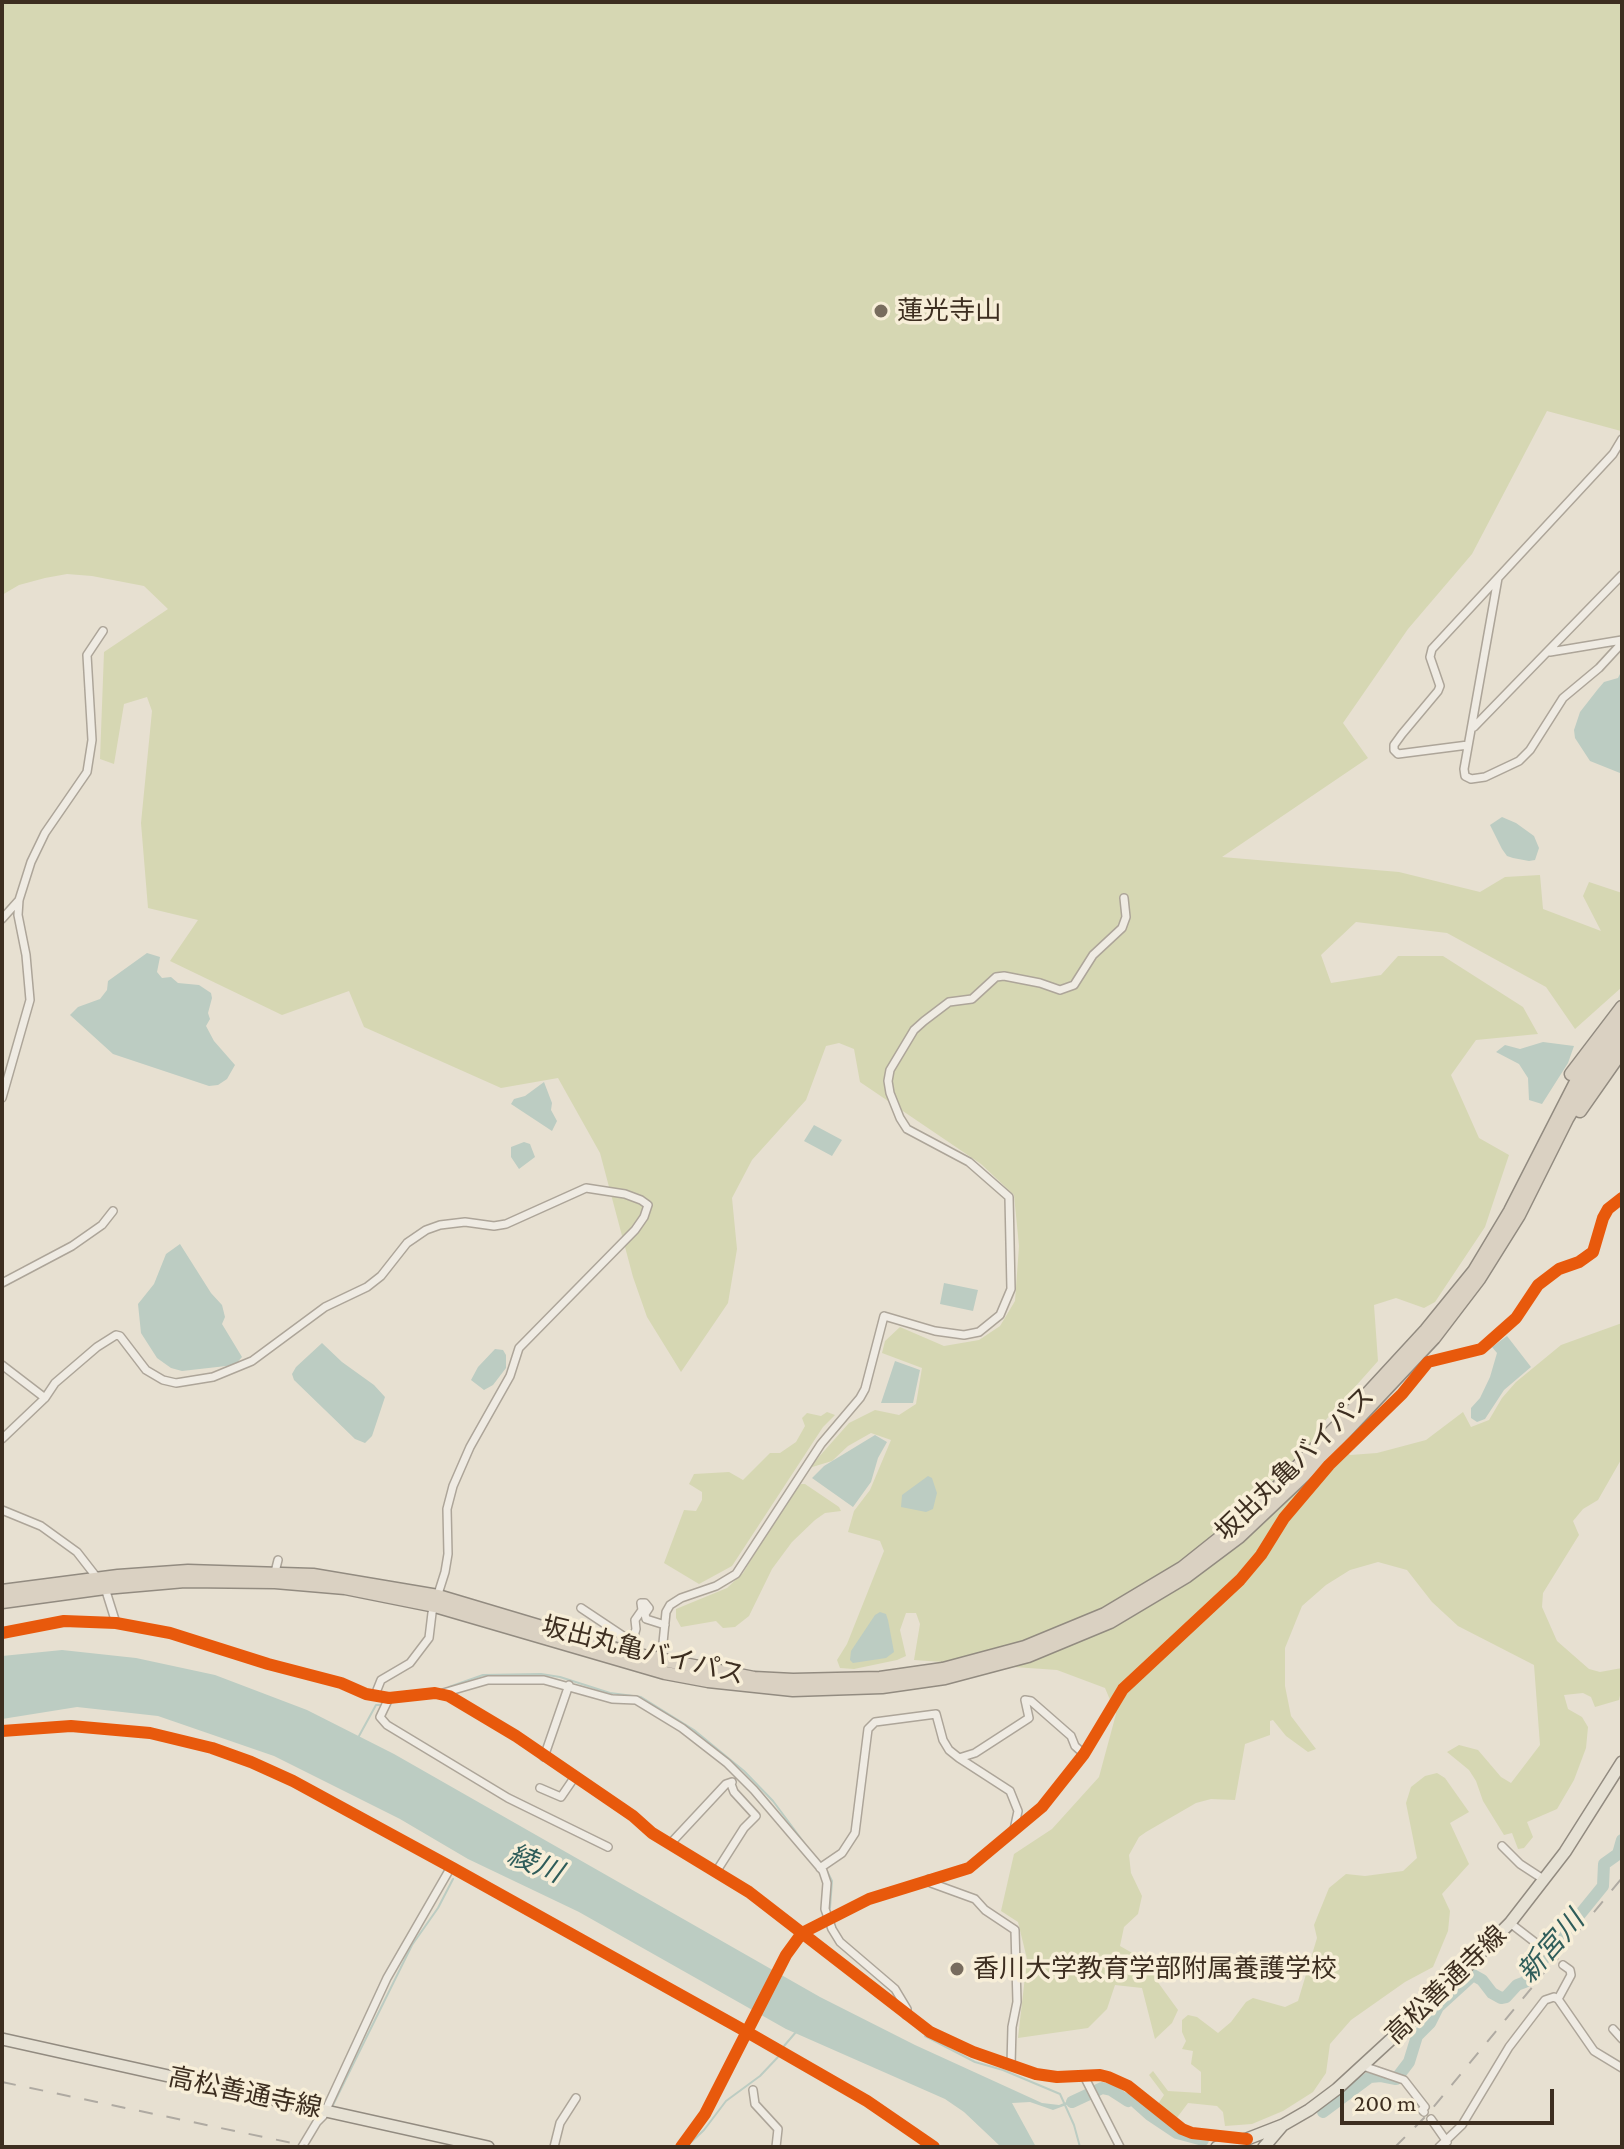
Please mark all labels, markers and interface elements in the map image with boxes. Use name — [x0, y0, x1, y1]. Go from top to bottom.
place label: 蓮光寺山 — [897, 295, 1001, 327]
marker: 蓮光寺山 — [872, 302, 890, 320]
street label: 坂出丸亀バイパス — [1209, 1381, 1381, 1547]
street label: 坂出丸亀バイパス — [538, 1611, 748, 1691]
water label: 綾川 — [503, 1838, 567, 1890]
water label: 新宮川 — [1511, 1904, 1591, 1990]
street label: 高松善通寺線 — [1379, 1920, 1513, 2050]
place label: 香川大学教育学部附属養護学校 — [973, 1953, 1337, 1985]
marker: 香川大学教育学部附属養護学校 — [948, 1960, 966, 1978]
street label: 高松善通寺線 — [165, 2062, 325, 2124]
scale bar — [1344, 2073, 1558, 2123]
text: 200 m — [1354, 2089, 1416, 2116]

